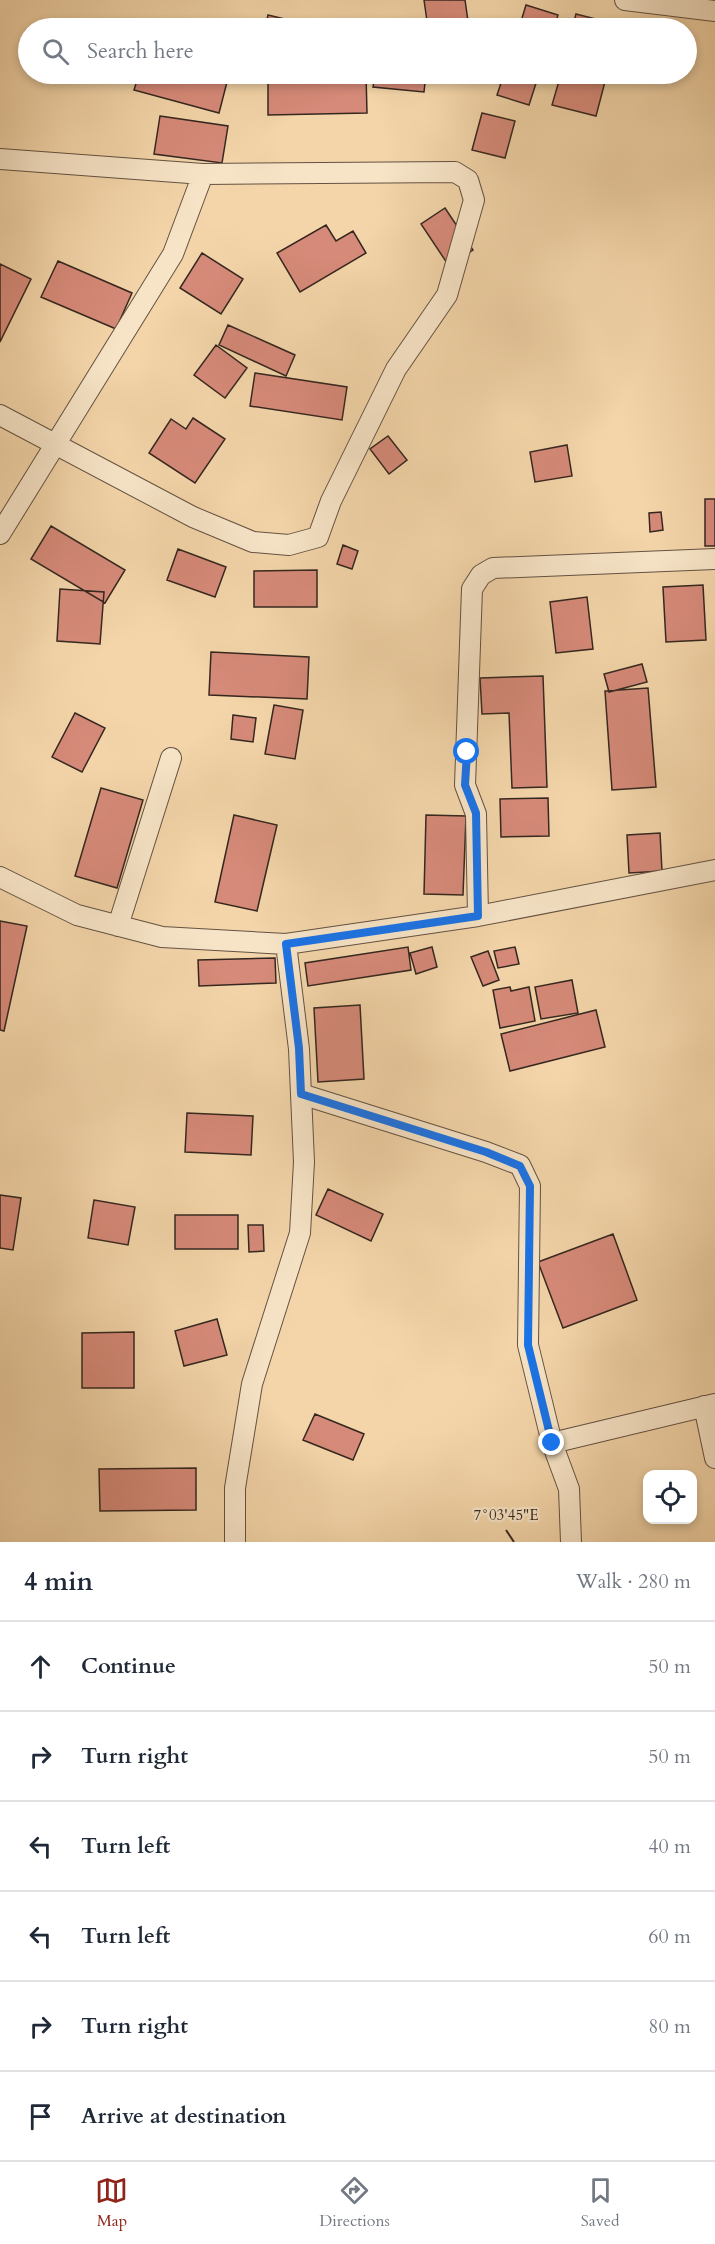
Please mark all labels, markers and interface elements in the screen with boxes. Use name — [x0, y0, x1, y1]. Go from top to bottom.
search box — [18, 18, 697, 84]
icon: search — [39, 35, 72, 68]
text: Search here — [87, 36, 194, 66]
route start — [453, 738, 479, 764]
route end — [538, 1429, 564, 1455]
map controls — [643, 1470, 697, 1524]
button: locate — [643, 1470, 697, 1524]
text: 7°03'45"E — [474, 1505, 538, 1525]
text: 4 min — [24, 1564, 93, 1599]
text: Walk · 280 m — [576, 1568, 691, 1595]
icon: ahead — [24, 1650, 57, 1683]
text: Continue — [81, 1651, 176, 1681]
text: 50 m — [648, 1653, 691, 1680]
icon: right — [24, 1740, 57, 1773]
text: Turn right — [81, 1741, 188, 1771]
text: 50 m — [648, 1743, 691, 1770]
icon: left — [24, 1830, 57, 1863]
text: Turn left — [81, 1831, 170, 1861]
text: 40 m — [648, 1833, 691, 1860]
icon: left — [24, 1920, 57, 1953]
text: Turn left — [81, 1921, 170, 1951]
text: 60 m — [648, 1923, 691, 1950]
icon: right — [24, 2010, 57, 2043]
text: Turn right — [81, 2011, 188, 2041]
text: 80 m — [648, 2013, 691, 2040]
icon: arrive — [24, 2100, 57, 2133]
text: Arrive at destination — [81, 2101, 286, 2131]
tab: Map — [95, 2174, 128, 2232]
tab: Directions — [319, 2174, 390, 2232]
tab: Saved — [581, 2174, 620, 2232]

